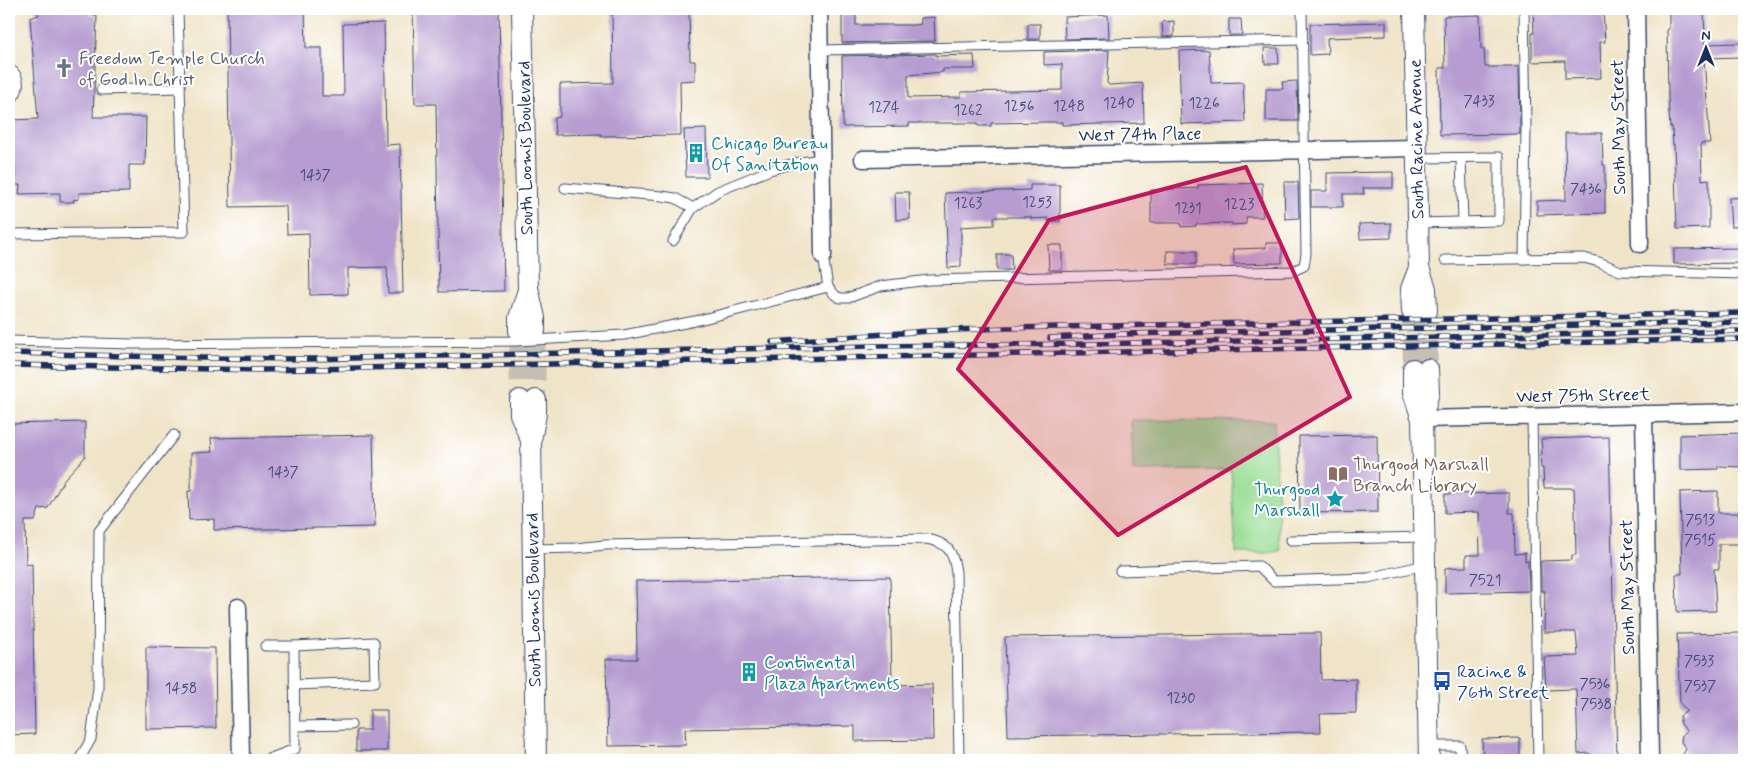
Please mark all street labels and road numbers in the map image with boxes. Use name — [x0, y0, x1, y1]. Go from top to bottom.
street label: South Racine Avenue — [1404, 59, 1430, 219]
street label: South May Street — [1606, 59, 1632, 195]
street label: South Loomis Boulevard — [512, 61, 540, 235]
street label: West 74th Place — [1078, 122, 1202, 148]
street label: West 75th Street — [1516, 383, 1651, 409]
street label: South Loomis Boulevard — [520, 513, 548, 687]
street label: South May Street — [1615, 519, 1641, 655]

